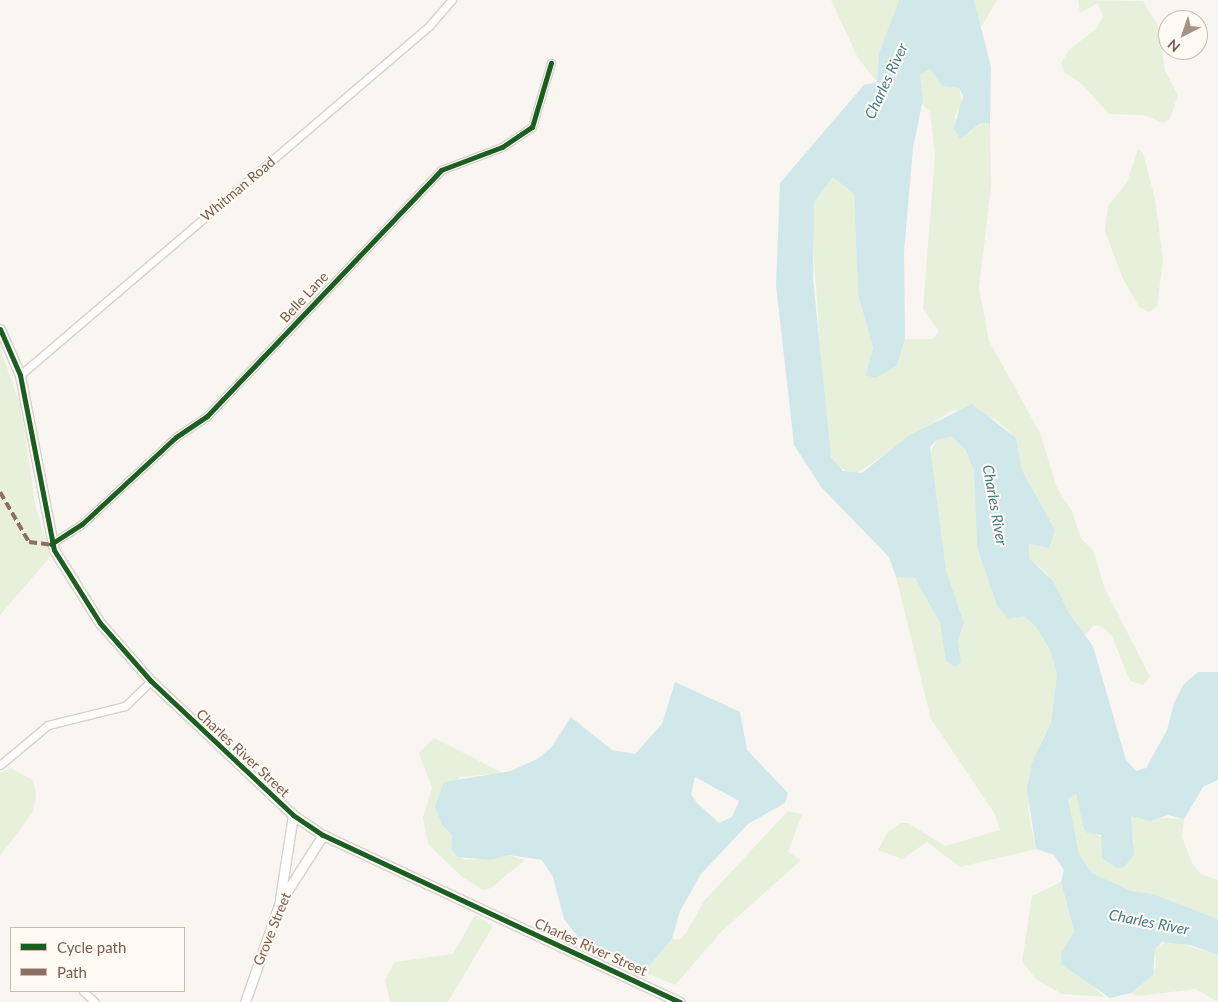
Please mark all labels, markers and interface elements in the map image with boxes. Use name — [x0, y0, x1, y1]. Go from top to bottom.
north arrow — [1158, 10, 1208, 60]
text: N — [1164, 36, 1183, 56]
water label: Charles River — [861, 40, 911, 122]
street label: Whitman Road — [198, 153, 278, 225]
street label: Belle Lane — [276, 268, 332, 326]
water label: Charles River — [979, 463, 1011, 547]
street label: Charles River Street — [193, 705, 293, 801]
street label: Grove Street — [250, 890, 294, 968]
water label: Charles River — [1107, 905, 1191, 939]
street label: Charles River Street — [532, 915, 650, 979]
legend — [10, 927, 185, 992]
text: Cycle path — [57, 938, 126, 956]
text: Path — [57, 963, 87, 981]

